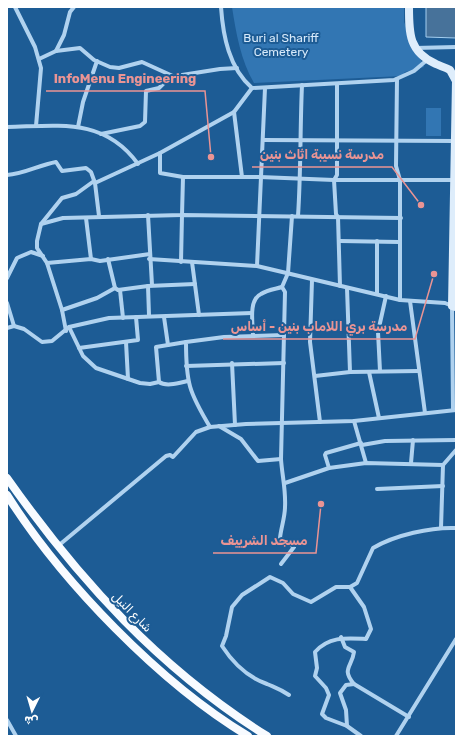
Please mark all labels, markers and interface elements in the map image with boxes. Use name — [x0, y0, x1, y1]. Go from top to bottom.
park label: Buri al Shariff Cemetery — [243, 31, 319, 59]
callout: InfoMenu Engineering — [46, 66, 205, 91]
text: InfoMenu Engineering — [54, 71, 196, 86]
callout: مدرسة نسيبة اثاث بنين — [252, 142, 392, 167]
text: مدرسة نسيبة اثاث بنين — [260, 147, 384, 162]
callout: مدرسة بري اللاماب بنين - أساس — [223, 314, 415, 339]
text: مدرسة بري اللاماب بنين - أساس — [231, 319, 407, 336]
callout: مسجد الشرييف — [213, 528, 316, 553]
text: مسجد الشرييف — [220, 533, 308, 548]
street label: شارع النيل — [108, 589, 155, 636]
north arrow — [12, 691, 52, 731]
text: ش — [24, 713, 39, 728]

